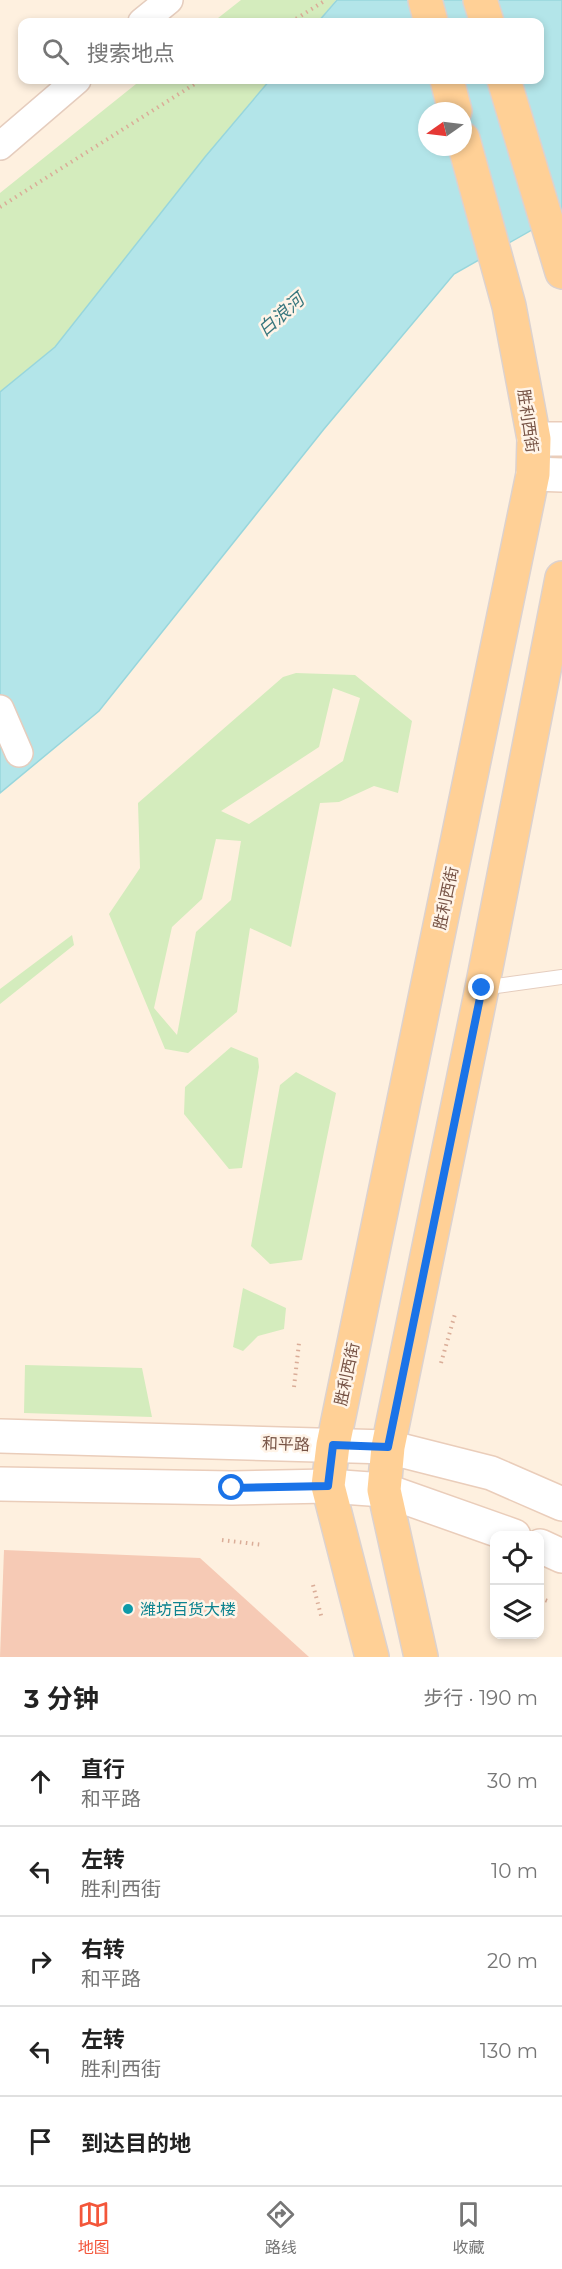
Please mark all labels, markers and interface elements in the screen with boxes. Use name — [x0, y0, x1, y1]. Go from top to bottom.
search box — [18, 18, 544, 84]
icon: search — [39, 35, 72, 68]
text: 搜索地点 — [87, 40, 175, 67]
north arrow — [418, 102, 472, 156]
water label: 白浪河 — [253, 287, 311, 341]
street label: 胜利西街 — [514, 388, 542, 454]
street label: 胜利西街 — [430, 865, 462, 931]
route end — [468, 974, 494, 1000]
street label: 胜利西街 — [331, 1341, 363, 1407]
street label: 和平路 — [262, 1434, 310, 1454]
route start — [218, 1474, 244, 1500]
map controls — [490, 1531, 544, 1639]
button: locate — [490, 1531, 544, 1585]
button: layers — [490, 1585, 544, 1639]
place label: 潍坊百货大楼 — [140, 1600, 236, 1619]
marker: 潍坊百货大楼 — [121, 1602, 135, 1616]
text: 3 分钟 — [24, 1683, 99, 1715]
text: 步行 · 190 m — [423, 1686, 538, 1710]
text: 直行 — [81, 1756, 125, 1783]
icon: ahead — [24, 1765, 57, 1798]
text: 30 m — [487, 1769, 538, 1793]
text: 和平路 — [81, 1787, 141, 1811]
text: 左转 — [81, 1846, 125, 1873]
icon: left — [24, 1855, 57, 1888]
text: 10 m — [491, 1859, 538, 1883]
text: 胜利西街 — [81, 1877, 161, 1901]
text: 右转 — [81, 1936, 125, 1963]
icon: right — [24, 1945, 57, 1978]
text: 20 m — [487, 1949, 538, 1973]
text: 和平路 — [81, 1967, 141, 1991]
text: 左转 — [81, 2026, 125, 2053]
icon: left — [24, 2035, 57, 2068]
text: 130 m — [480, 2039, 538, 2063]
text: 胜利西街 — [81, 2057, 161, 2081]
icon: arrive — [24, 2125, 57, 2158]
text: 到达目的地 — [81, 2130, 191, 2157]
tab: 地图 — [77, 2198, 110, 2258]
tab: 路线 — [264, 2198, 297, 2258]
tab: 收藏 — [452, 2198, 485, 2258]

